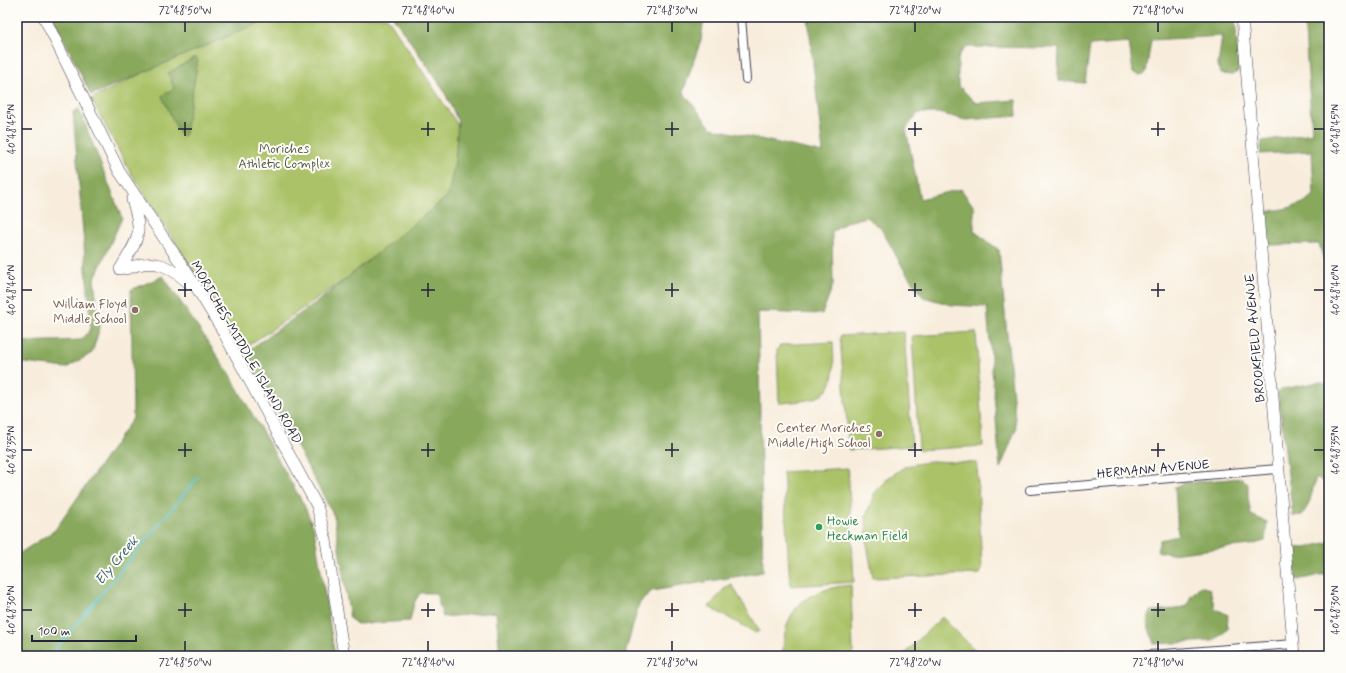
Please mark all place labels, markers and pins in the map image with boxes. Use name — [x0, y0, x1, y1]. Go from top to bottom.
place label: William Floyd Middle School — [53, 296, 127, 328]
marker: William Floyd Middle School — [130, 305, 140, 315]
place label: Center Moriches Middle/High School — [768, 420, 871, 454]
marker: Center Moriches Middle/High School — [874, 429, 884, 439]
place label: Howie Heckman Field — [827, 513, 908, 545]
marker: Howie Heckman Field — [814, 522, 824, 532]

